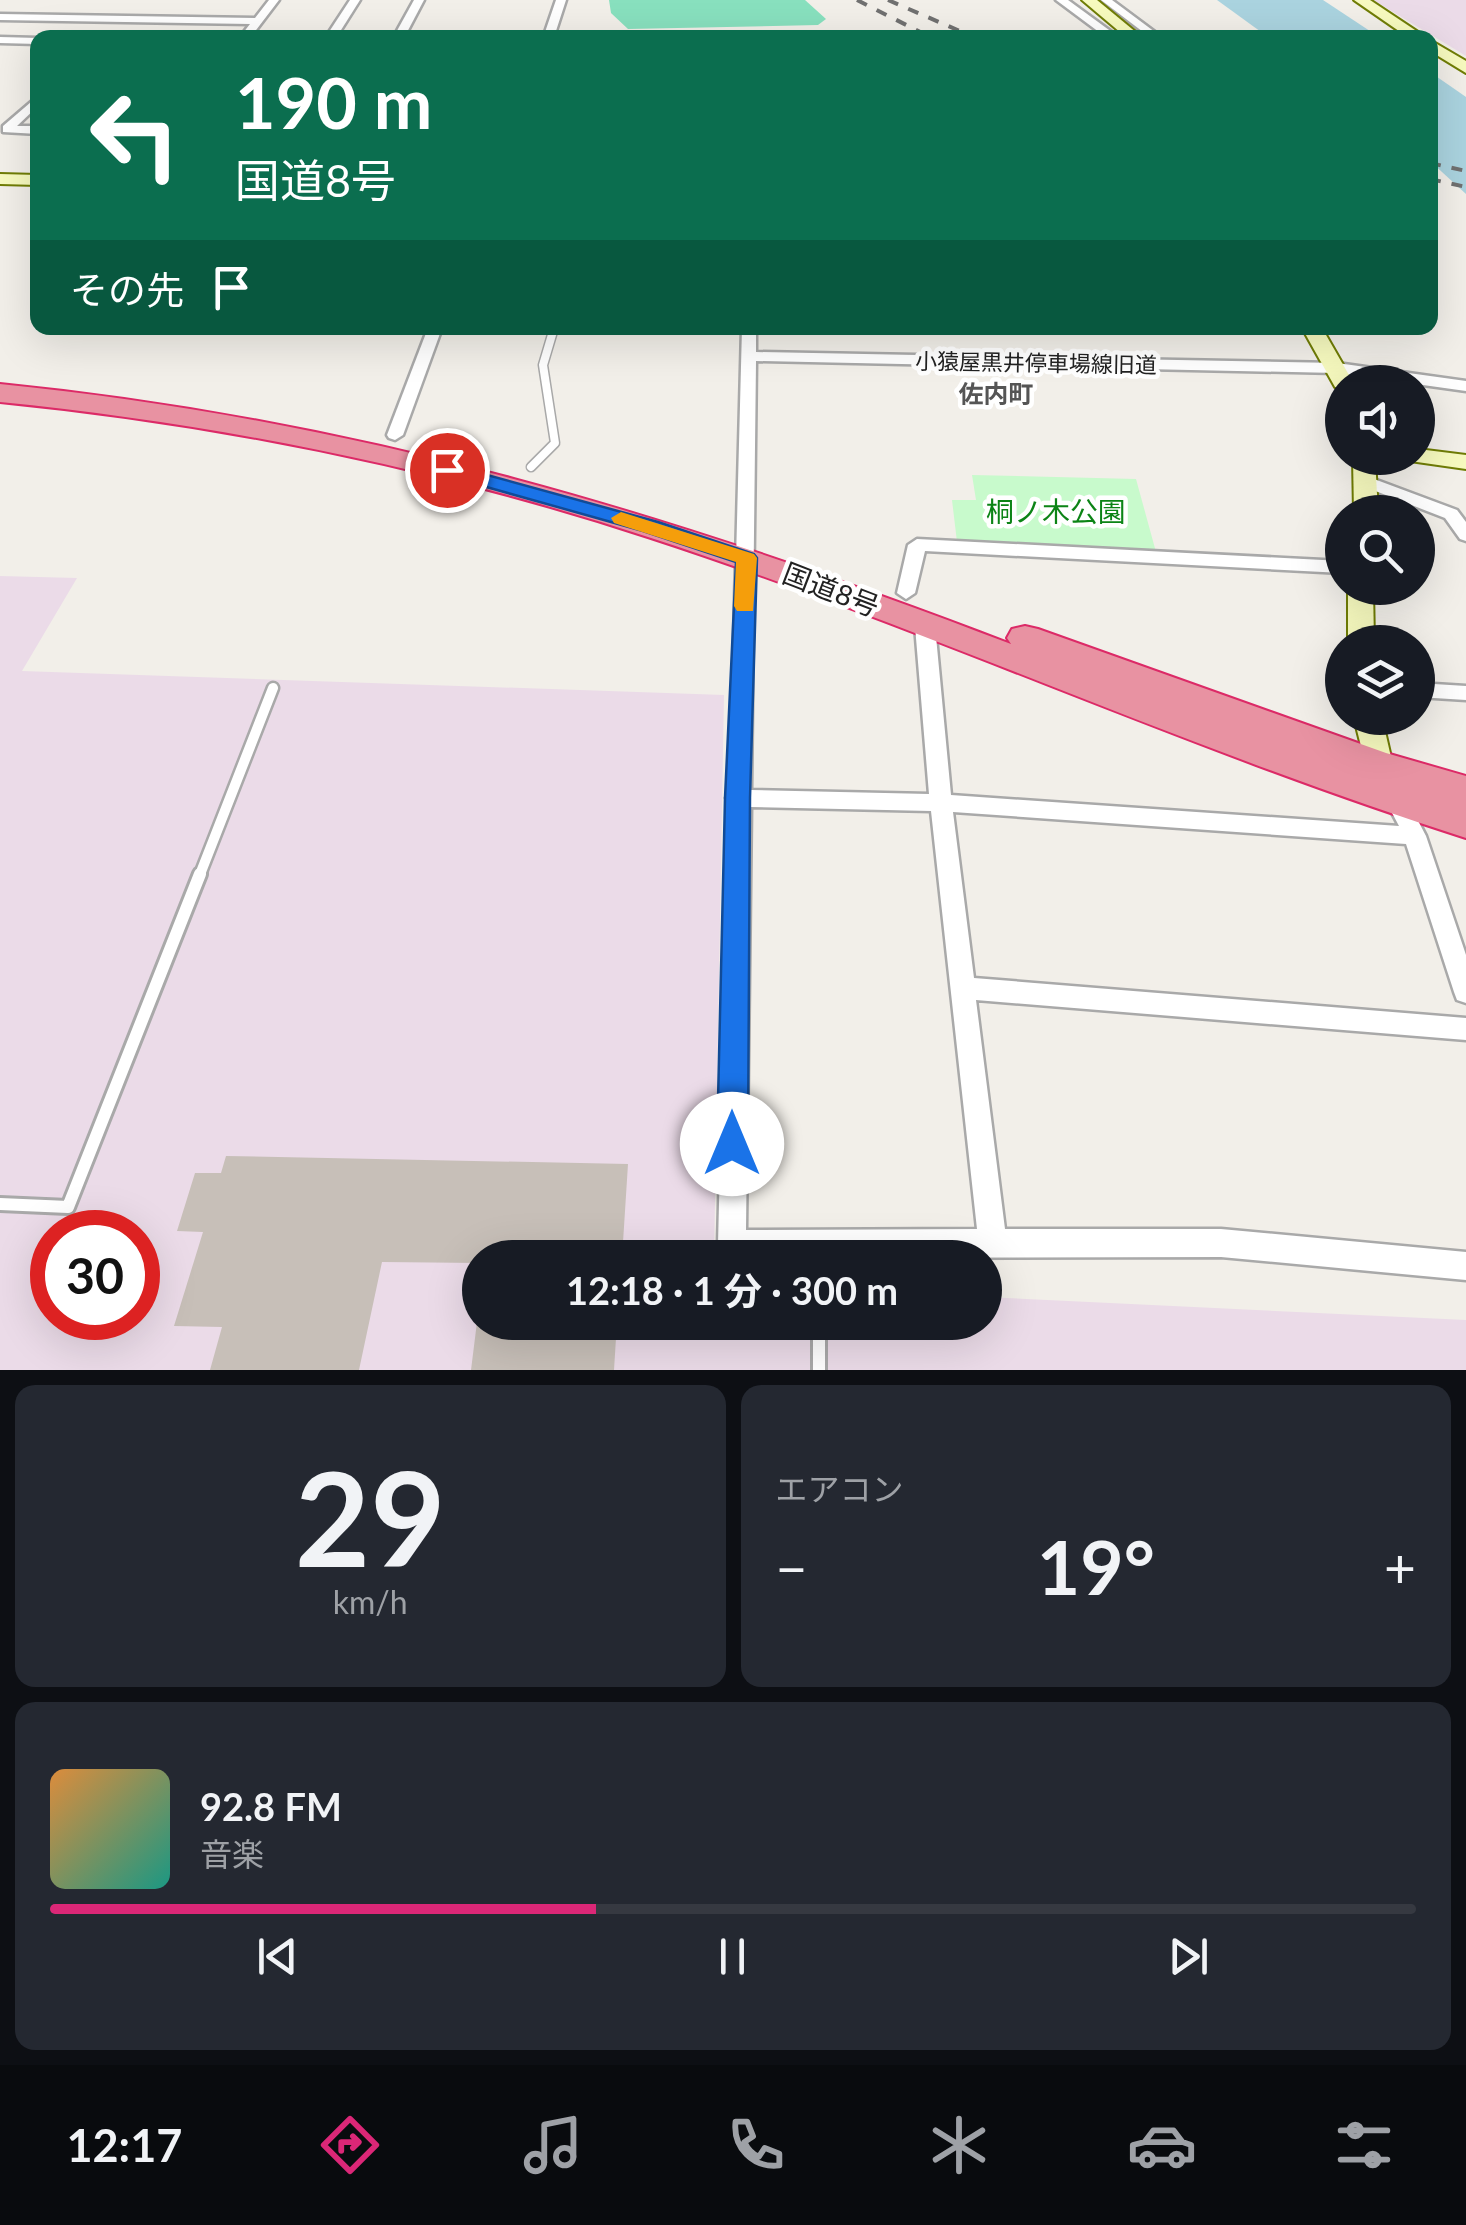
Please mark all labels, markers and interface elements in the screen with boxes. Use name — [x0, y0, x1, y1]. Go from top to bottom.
text: 190 m — [235, 60, 432, 144]
icon: left — [70, 70, 200, 200]
text: 国道8号 — [235, 153, 396, 207]
icon: arrive — [204, 260, 259, 315]
text: その先 — [70, 266, 184, 312]
street label: 小猿屋黒井停車場線旧道 — [915, 347, 1157, 378]
map controls — [1325, 365, 1435, 735]
button: sound — [1325, 365, 1435, 475]
district label: 佐内町 — [958, 378, 1034, 408]
pin — [405, 428, 490, 513]
icon: arrive — [420, 443, 475, 498]
park label: 桐ノ木公園 — [986, 494, 1126, 528]
button: search — [1325, 495, 1435, 605]
street label: 国道8号 — [778, 555, 884, 623]
button: layers — [1325, 625, 1435, 735]
position arrow — [680, 1092, 784, 1196]
speed limit sign: 30 — [30, 1210, 160, 1340]
text: 12:18 · 1 分 · 300 m — [566, 1267, 898, 1313]
text: 29 — [295, 1439, 446, 1595]
text: エアコン — [776, 1469, 904, 1508]
text: 19° — [1037, 1521, 1155, 1611]
text: − — [776, 1534, 807, 1600]
text: + — [1384, 1534, 1416, 1600]
text: km/h — [333, 1582, 408, 1621]
text: 92.8 FM — [200, 1783, 342, 1829]
text: 音楽 — [200, 1834, 264, 1873]
icon: previous — [250, 1929, 305, 1984]
icon: pause — [705, 1929, 760, 1984]
icon: next — [1161, 1929, 1216, 1984]
icon: directions — [315, 2110, 385, 2180]
icon: music — [518, 2110, 588, 2180]
icon: phone — [721, 2110, 791, 2180]
icon: climate — [924, 2110, 994, 2180]
icon: car — [1127, 2110, 1197, 2180]
icon: filters — [1329, 2110, 1399, 2180]
text: 12:17 — [66, 2118, 182, 2172]

